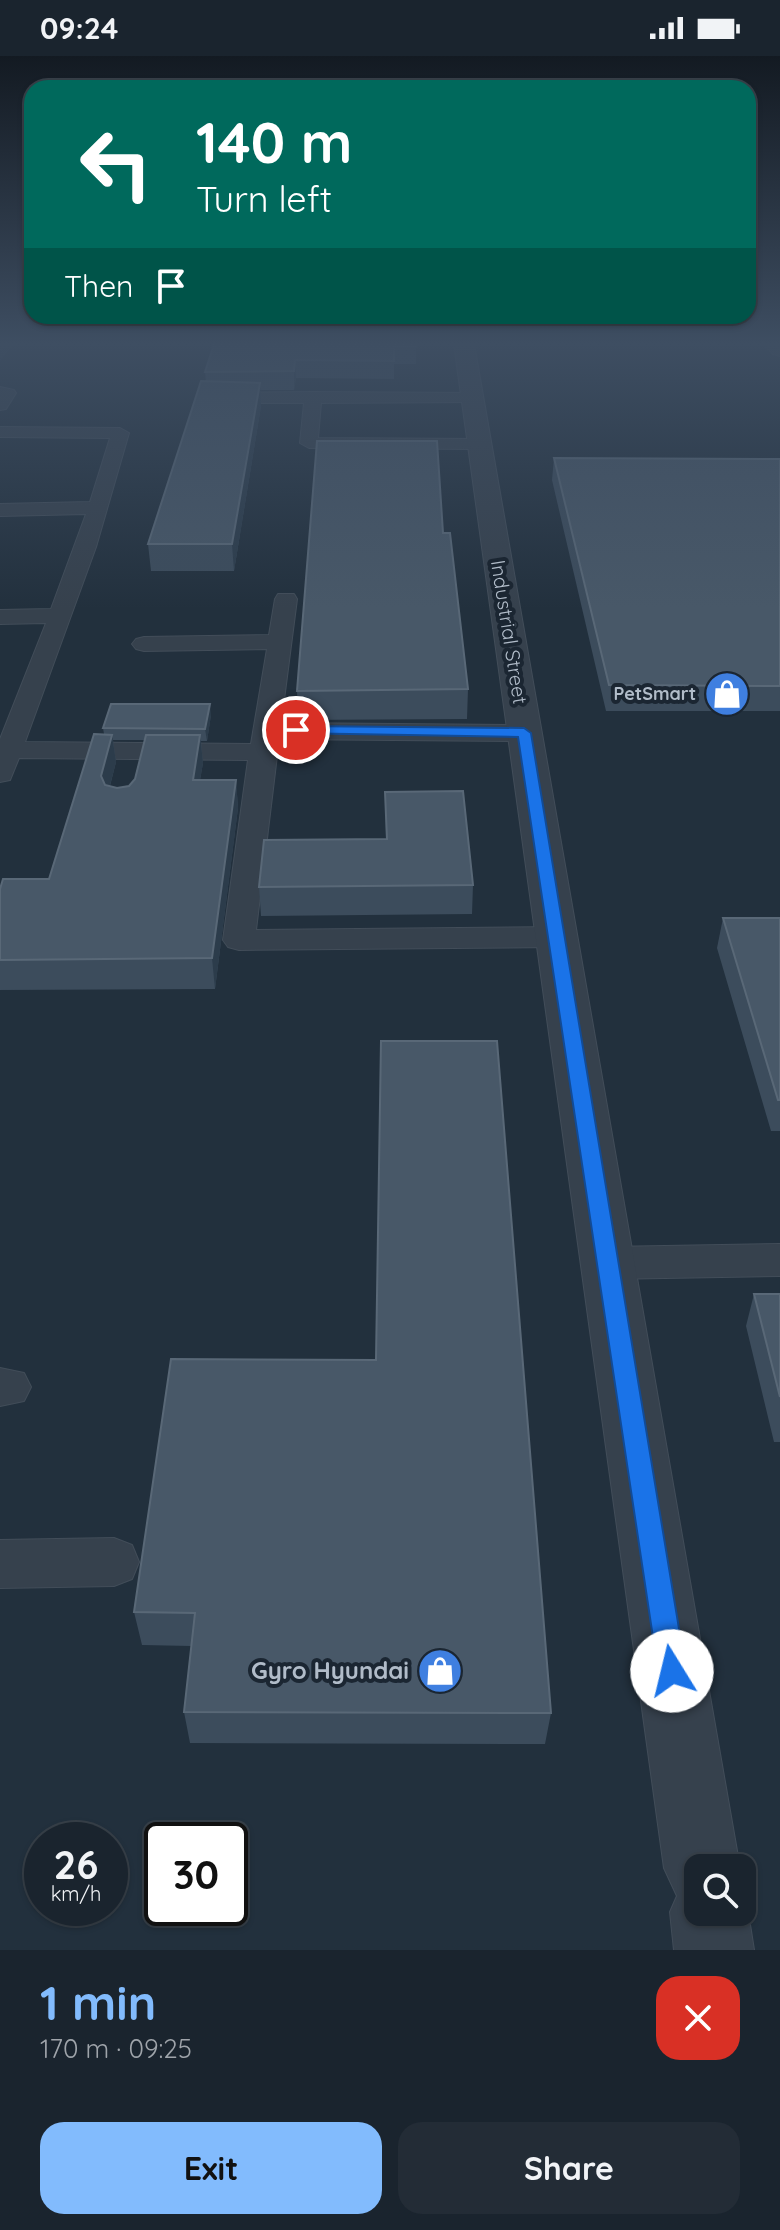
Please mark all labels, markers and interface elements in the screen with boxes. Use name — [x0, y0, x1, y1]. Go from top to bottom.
text: 09:24 — [40, 9, 118, 47]
text: 140 m — [196, 107, 352, 177]
icon: left — [64, 112, 168, 216]
text: Turn left — [196, 176, 332, 221]
icon: arrive — [149, 264, 193, 308]
text: Then — [64, 267, 133, 305]
street label: Industrial Street — [486, 558, 533, 706]
shop icon: PetSmart — [703, 670, 751, 718]
place label: PetSmart — [614, 682, 696, 705]
pin — [262, 696, 330, 764]
icon: arrive — [274, 708, 318, 752]
position arrow — [630, 1629, 714, 1713]
shop icon: Gyro Hyundai — [416, 1647, 464, 1695]
place label: Gyro Hyundai — [251, 1655, 409, 1685]
speed limit sign: 30 — [144, 1822, 248, 1926]
text: 26 — [54, 1839, 98, 1889]
map controls — [684, 1854, 756, 1926]
button: search — [684, 1854, 756, 1926]
text: km/h — [51, 1881, 101, 1906]
text: 1 min — [40, 1972, 156, 2032]
button: close — [656, 1976, 740, 2060]
text: 170 m · 09:25 — [40, 2032, 192, 2065]
button: Exit — [40, 2122, 382, 2214]
button: Share — [398, 2122, 740, 2214]

